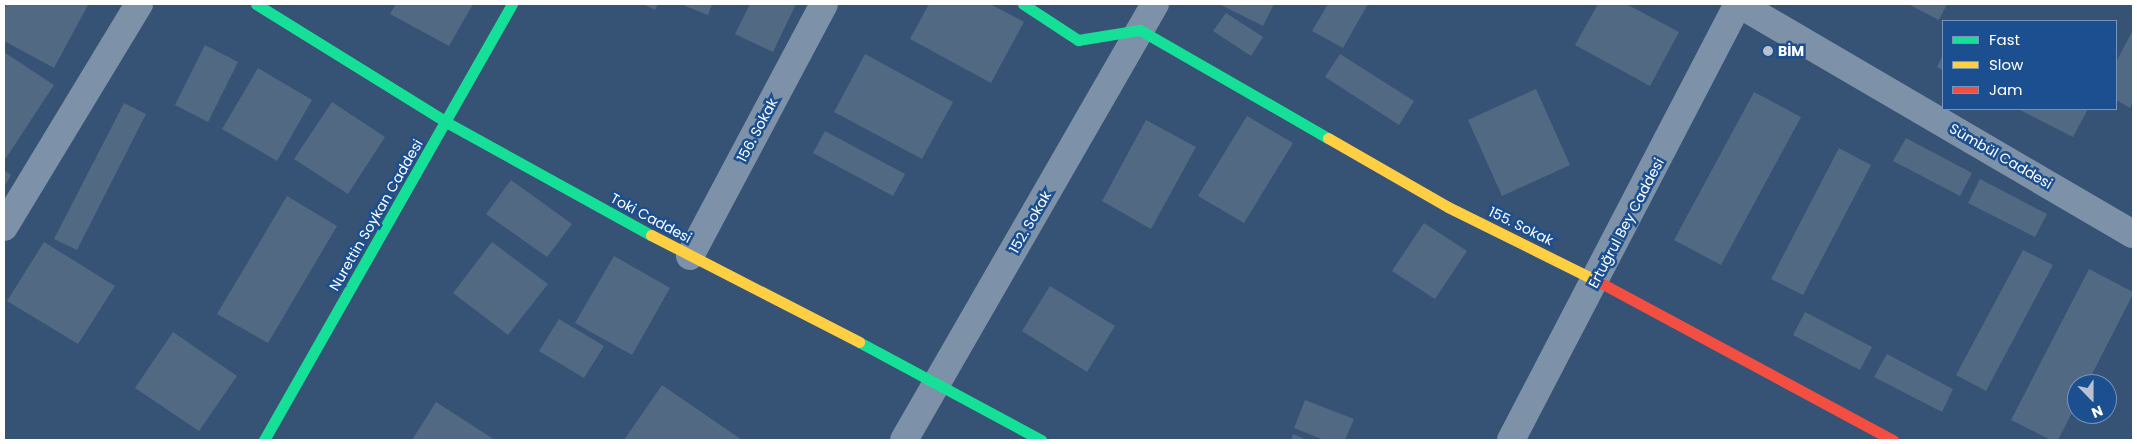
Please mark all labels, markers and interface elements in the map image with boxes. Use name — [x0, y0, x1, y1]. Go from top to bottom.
legend — [1942, 20, 2117, 110]
text: Fast — [1989, 29, 2020, 50]
place label: BİM — [1778, 43, 1804, 59]
marker: BİM — [1762, 45, 1774, 57]
text: Slow — [1989, 54, 2023, 75]
text: Jam — [1989, 79, 2023, 100]
street label: 156. Sokak — [733, 95, 781, 165]
street label: Sümbül Caddesi — [1947, 120, 2055, 192]
street label: Nurettin Soykan Caddesi — [326, 136, 426, 294]
street label: Ertuğrul Bey Caddesi — [1585, 155, 1667, 291]
street label: 152. Sokak — [1005, 188, 1055, 256]
street label: Toki Caddesi — [608, 190, 694, 246]
street label: 155. Sokak — [1486, 203, 1556, 249]
north arrow — [2067, 374, 2117, 424]
text: N — [2089, 401, 2106, 423]

